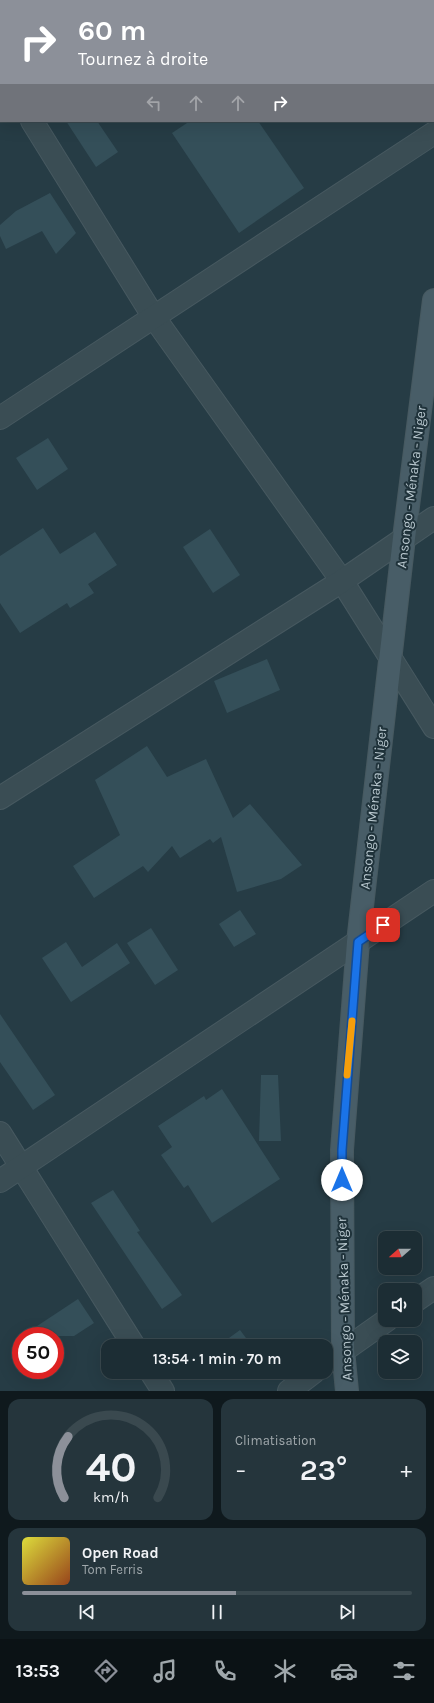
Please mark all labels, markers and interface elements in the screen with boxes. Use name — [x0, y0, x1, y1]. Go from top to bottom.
text: 60 m — [78, 14, 146, 47]
icon: right — [12, 16, 64, 68]
text: Tournez à droite — [78, 48, 208, 70]
icon: left — [143, 92, 165, 114]
icon: ahead — [185, 92, 207, 114]
icon: ahead — [227, 92, 249, 114]
icon: right — [269, 92, 291, 114]
street label: Ansongo - Ménaka - Niger — [393, 404, 430, 569]
street label: Ansongo - Ménaka - Niger — [357, 725, 391, 890]
pin — [366, 908, 400, 942]
icon: arrive — [372, 914, 394, 936]
position arrow — [321, 1159, 363, 1201]
street label: Ansongo - Ménaka - Niger — [333, 1216, 356, 1381]
north arrow — [378, 1231, 422, 1275]
map controls — [378, 1231, 422, 1379]
button: sound — [378, 1283, 422, 1327]
speed limit sign: 50 — [12, 1327, 64, 1379]
button: layers — [378, 1335, 422, 1379]
text: 13:54 · 1 min · 70 m — [153, 1350, 281, 1368]
text: Climatisation — [235, 1433, 316, 1448]
text: 40 — [85, 1442, 136, 1490]
text: 23° — [300, 1452, 347, 1488]
text: − — [235, 1457, 247, 1483]
text: + — [400, 1457, 412, 1483]
text: km/h — [92, 1488, 129, 1505]
text: Open Road — [82, 1544, 159, 1562]
text: Tom Ferris — [82, 1562, 143, 1577]
icon: previous — [76, 1601, 98, 1623]
icon: pause — [206, 1601, 228, 1623]
icon: next — [336, 1601, 358, 1623]
icon: directions — [92, 1657, 120, 1685]
icon: music — [151, 1657, 179, 1685]
icon: phone — [211, 1657, 239, 1685]
icon: climate — [271, 1657, 299, 1685]
icon: car — [330, 1657, 358, 1685]
icon: filters — [390, 1657, 418, 1685]
text: 13:53 — [16, 1660, 60, 1682]

